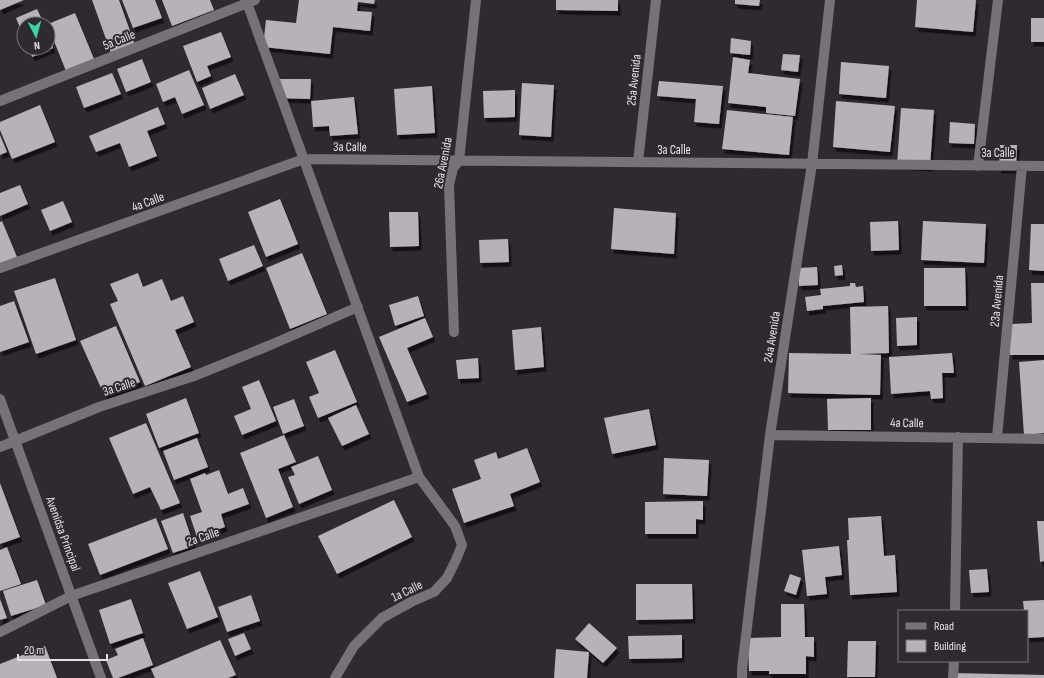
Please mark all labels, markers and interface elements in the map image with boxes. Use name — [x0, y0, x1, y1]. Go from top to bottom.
north arrow — [16, 16, 56, 56]
street label: 5a Calle — [101, 26, 137, 54]
text: N — [33, 39, 41, 52]
street label: 25a Avenida — [623, 53, 645, 107]
street label: 26a Avenida — [430, 136, 456, 190]
street label: 3a Calle — [333, 139, 367, 155]
street label: 3a Calle — [657, 142, 691, 158]
street label: 3a Calle — [981, 145, 1015, 161]
street label: 4a Calle — [129, 189, 167, 215]
street label: 23a Avenida — [987, 274, 1007, 328]
street label: 24a Avenida — [760, 310, 784, 364]
street label: 3a Calle — [101, 374, 137, 400]
street label: 4a Calle — [890, 415, 924, 431]
street label: Avenidsa Principal — [42, 494, 84, 574]
street label: 2a Calle — [185, 524, 221, 550]
street label: 1a Calle — [389, 577, 425, 605]
legend — [898, 610, 1028, 662]
text: Road — [934, 619, 954, 634]
scale bar — [18, 636, 107, 662]
text: Building — [934, 639, 966, 654]
text: 20 m — [24, 643, 44, 658]

